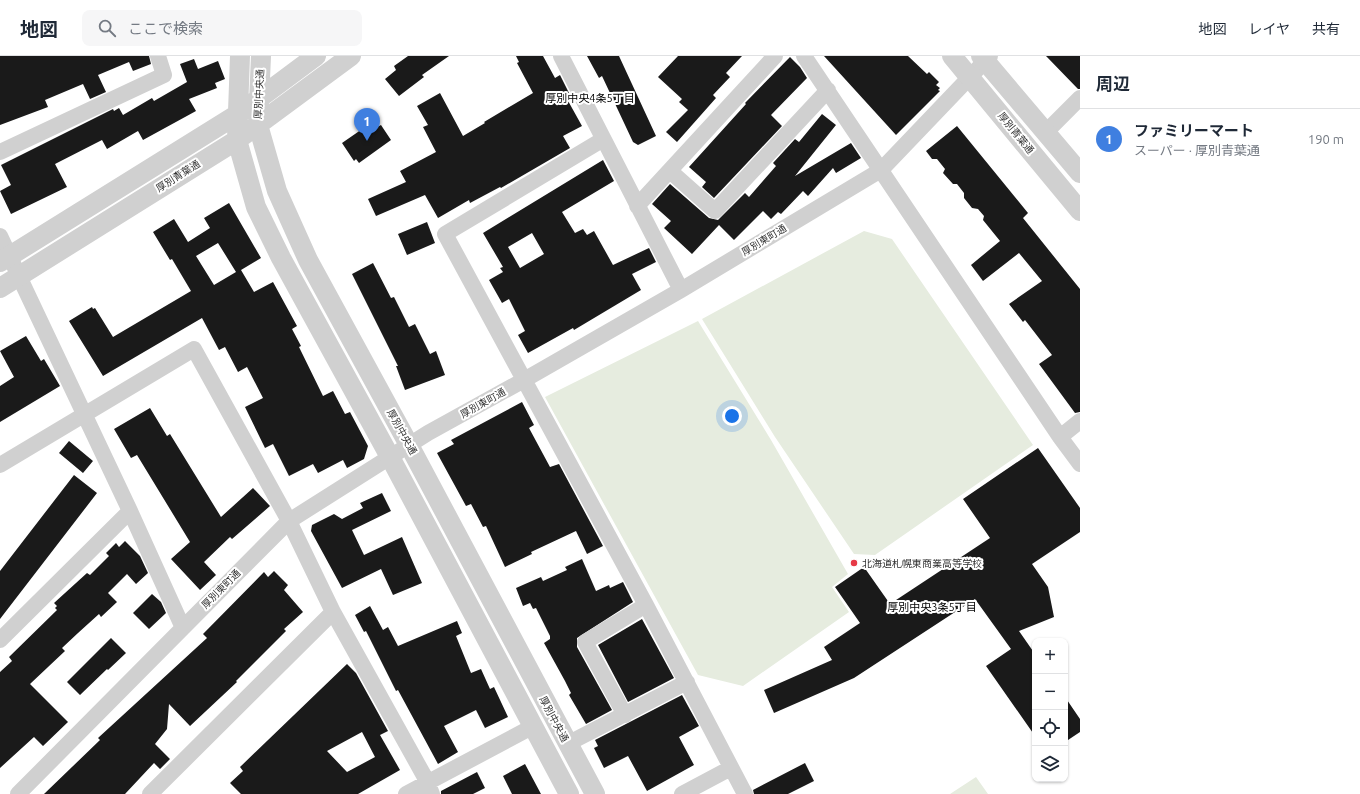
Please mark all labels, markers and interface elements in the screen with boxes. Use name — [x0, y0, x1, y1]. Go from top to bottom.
search box — [82, 10, 362, 46]
icon: search — [96, 17, 118, 39]
text: 地図 — [20, 18, 58, 40]
text: ここで検索 — [128, 20, 203, 37]
text: 地図 — [1198, 21, 1226, 37]
text: レイヤ — [1248, 21, 1290, 37]
text: 共有 — [1312, 21, 1340, 37]
street label: 厚別中央通 — [252, 69, 266, 119]
text: 周辺 — [1096, 74, 1130, 93]
district label: 厚別中央4条5丁目 — [545, 92, 635, 104]
pin: 1 — [354, 108, 380, 141]
street label: 厚別青葉通 — [996, 110, 1036, 156]
text: ファミリーマート — [1134, 122, 1254, 139]
text: 1 — [1105, 132, 1113, 146]
text: 190 m — [1308, 132, 1344, 146]
text: スーパー · 厚別青葉通 — [1134, 143, 1260, 157]
street label: 厚別青葉通 — [154, 158, 202, 194]
street label: 厚別東町通 — [740, 222, 788, 258]
street label: 厚別東町通 — [458, 386, 508, 420]
your location — [722, 406, 742, 426]
street label: 厚別中央通 — [385, 407, 419, 457]
marker: 北海道札幌東商業高等学校 — [849, 558, 859, 568]
place label: 北海道札幌東商業高等学校 — [862, 558, 982, 569]
street label: 厚別東町通 — [199, 567, 243, 611]
district label: 厚別中央3条5丁目 — [887, 601, 977, 613]
map controls — [1032, 638, 1068, 782]
button: + — [1032, 638, 1068, 674]
button: − — [1032, 674, 1068, 710]
street label: 厚別中央通 — [537, 694, 571, 744]
button: locate — [1032, 710, 1068, 746]
button: layers — [1032, 746, 1068, 782]

